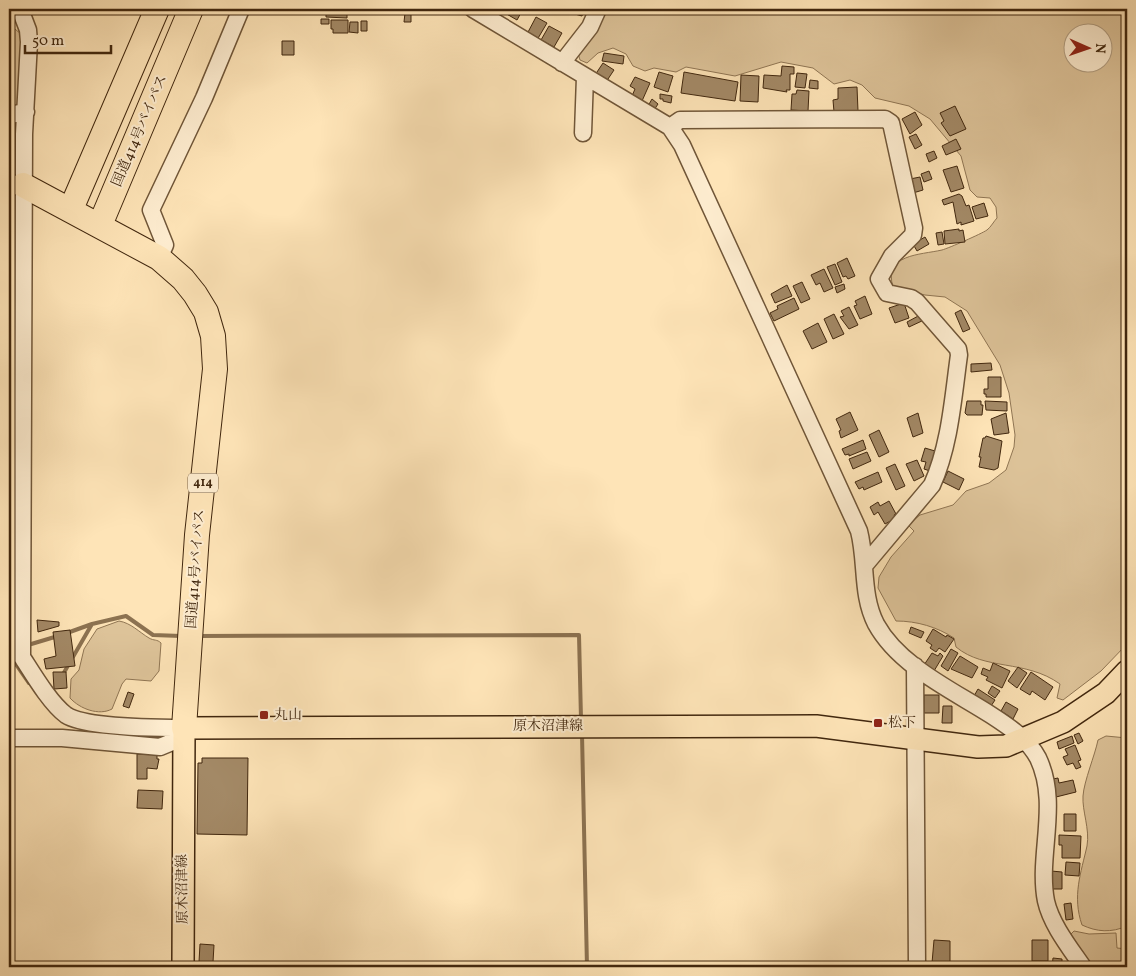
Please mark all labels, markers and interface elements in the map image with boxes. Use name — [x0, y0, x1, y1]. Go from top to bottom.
scale bar — [25, 22, 111, 54]
north arrow — [1064, 22, 1114, 72]
text: 50 m — [32, 31, 64, 52]
text: N — [1090, 43, 1109, 54]
street label: 国道414号バイパス — [108, 72, 172, 190]
road number: 414 — [188, 473, 218, 492]
street label: 国道414号バイパス — [182, 509, 210, 629]
place label: 丸山 — [274, 706, 302, 725]
marker: 丸山 — [258, 709, 270, 721]
place label: 松下 — [888, 714, 916, 733]
street label: 原木沼津線 — [513, 717, 583, 736]
marker: 松下 — [872, 717, 884, 729]
street label: 原木沼津線 — [173, 854, 193, 924]

